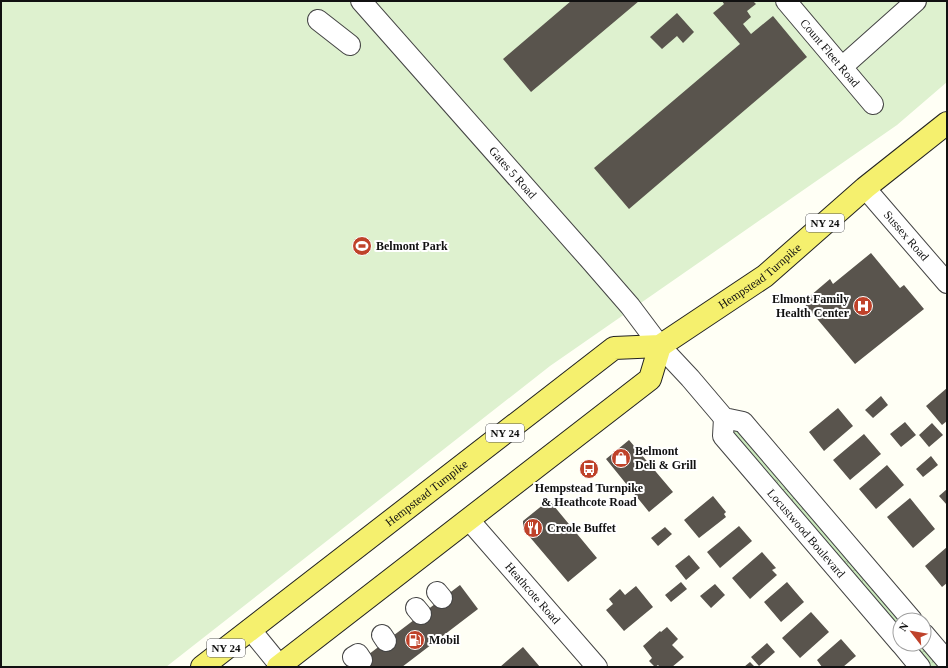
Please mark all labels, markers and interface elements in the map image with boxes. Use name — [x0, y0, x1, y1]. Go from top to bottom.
street label: Count Fleet Road — [797, 16, 863, 90]
street label: Gates 5 Road — [486, 144, 539, 201]
street label: Sussex Road — [881, 208, 932, 264]
road number: NY 24 — [806, 214, 844, 232]
sports icon: Belmont Park — [351, 235, 373, 257]
place label: Belmont Park — [376, 239, 448, 253]
street label: Hempstead Turnpike — [716, 240, 804, 312]
place label: Elmont Family Health Center — [772, 292, 850, 320]
hospital icon: Elmont Family Health Center — [852, 295, 874, 317]
road number: NY 24 — [486, 424, 524, 442]
place label: Belmont Deli & Grill — [635, 444, 697, 472]
shop icon: Belmont Deli & Grill — [610, 447, 632, 469]
street label: Hempstead Turnpike — [383, 457, 471, 529]
bus stop icon: Hempstead Turnpike & Heathcote Road — [578, 458, 600, 480]
place label: Hempstead Turnpike & Heathcote Road — [535, 481, 644, 509]
street label: Locustwood Boulevard — [764, 486, 848, 581]
restaurant icon: Creole Buffet — [522, 517, 544, 539]
place label: Creole Buffet — [547, 521, 616, 535]
street label: Heathcote Road — [502, 560, 563, 627]
north arrow — [892, 612, 932, 652]
text: N — [896, 620, 911, 633]
fuel station icon: Mobil — [404, 629, 426, 651]
place label: Mobil — [429, 633, 460, 647]
road number: NY 24 — [207, 639, 245, 657]

